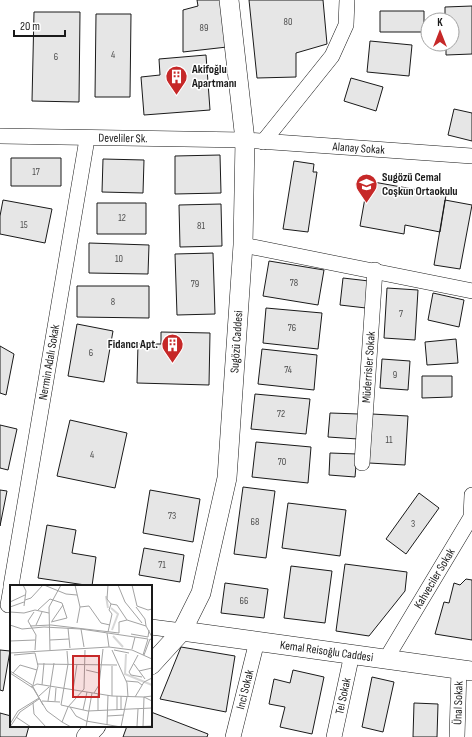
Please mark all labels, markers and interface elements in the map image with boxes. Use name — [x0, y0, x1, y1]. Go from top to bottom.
scale bar — [14, 12, 65, 38]
north arrow — [420, 12, 460, 52]
house number: 80 — [284, 16, 292, 28]
text: K — [437, 16, 443, 29]
text: 20 m — [20, 19, 40, 34]
house number: 89 — [200, 22, 208, 34]
house number: 4 — [111, 49, 115, 61]
house number: 6 — [54, 51, 58, 63]
place label: Akifoğlu Apartmanı — [191, 62, 236, 91]
building icon: Akifoğlu Apartmanı — [163, 63, 189, 96]
street label: Develiler Sk. — [98, 130, 148, 146]
street label: Alanay Sokak — [331, 139, 386, 157]
house number: 17 — [32, 166, 40, 178]
place label: Sugözü Cemal Coşkun Ortaokulu — [382, 170, 458, 199]
school or university icon: Sugözü Cemal Coşkun Ortaokulu — [354, 171, 380, 204]
house number: 12 — [118, 212, 126, 224]
house number: 15 — [20, 219, 28, 231]
house number: 81 — [197, 220, 205, 232]
house number: 10 — [115, 253, 123, 265]
house number: 78 — [290, 277, 298, 289]
house number: 79 — [191, 278, 199, 290]
house number: 8 — [111, 296, 115, 308]
house number: 7 — [399, 308, 403, 320]
street label: Sugözü Caddesi — [227, 310, 246, 374]
house number: 76 — [288, 322, 296, 334]
street label: Nermin Adalı Sokak — [35, 323, 63, 401]
street label: Müderrisler Sokak — [359, 330, 378, 404]
building icon: Fidancı Apt. — [160, 331, 186, 364]
place label: Fidancı Apt. — [108, 337, 158, 352]
house number: 6 — [89, 347, 93, 359]
house number: 74 — [284, 364, 292, 376]
house number: 9 — [393, 369, 397, 381]
house number: 72 — [277, 408, 285, 420]
house number: 11 — [386, 434, 393, 446]
house number: 4 — [90, 449, 94, 461]
house number: 70 — [278, 456, 286, 468]
house number: 73 — [168, 510, 176, 522]
house number: 68 — [251, 516, 259, 528]
house number: 3 — [411, 518, 415, 530]
street label: Kahveciler Sokak — [410, 545, 458, 611]
house number: 71 — [158, 559, 166, 571]
inset map — [10, 585, 152, 727]
house number: 66 — [240, 595, 248, 607]
street label: Kemal Reisoğlu Caddesi — [279, 637, 374, 665]
street label: Inci Sokak — [233, 668, 257, 711]
street label: Tel Sokak — [332, 676, 354, 716]
street label: Ünal Sokak — [450, 680, 466, 725]

